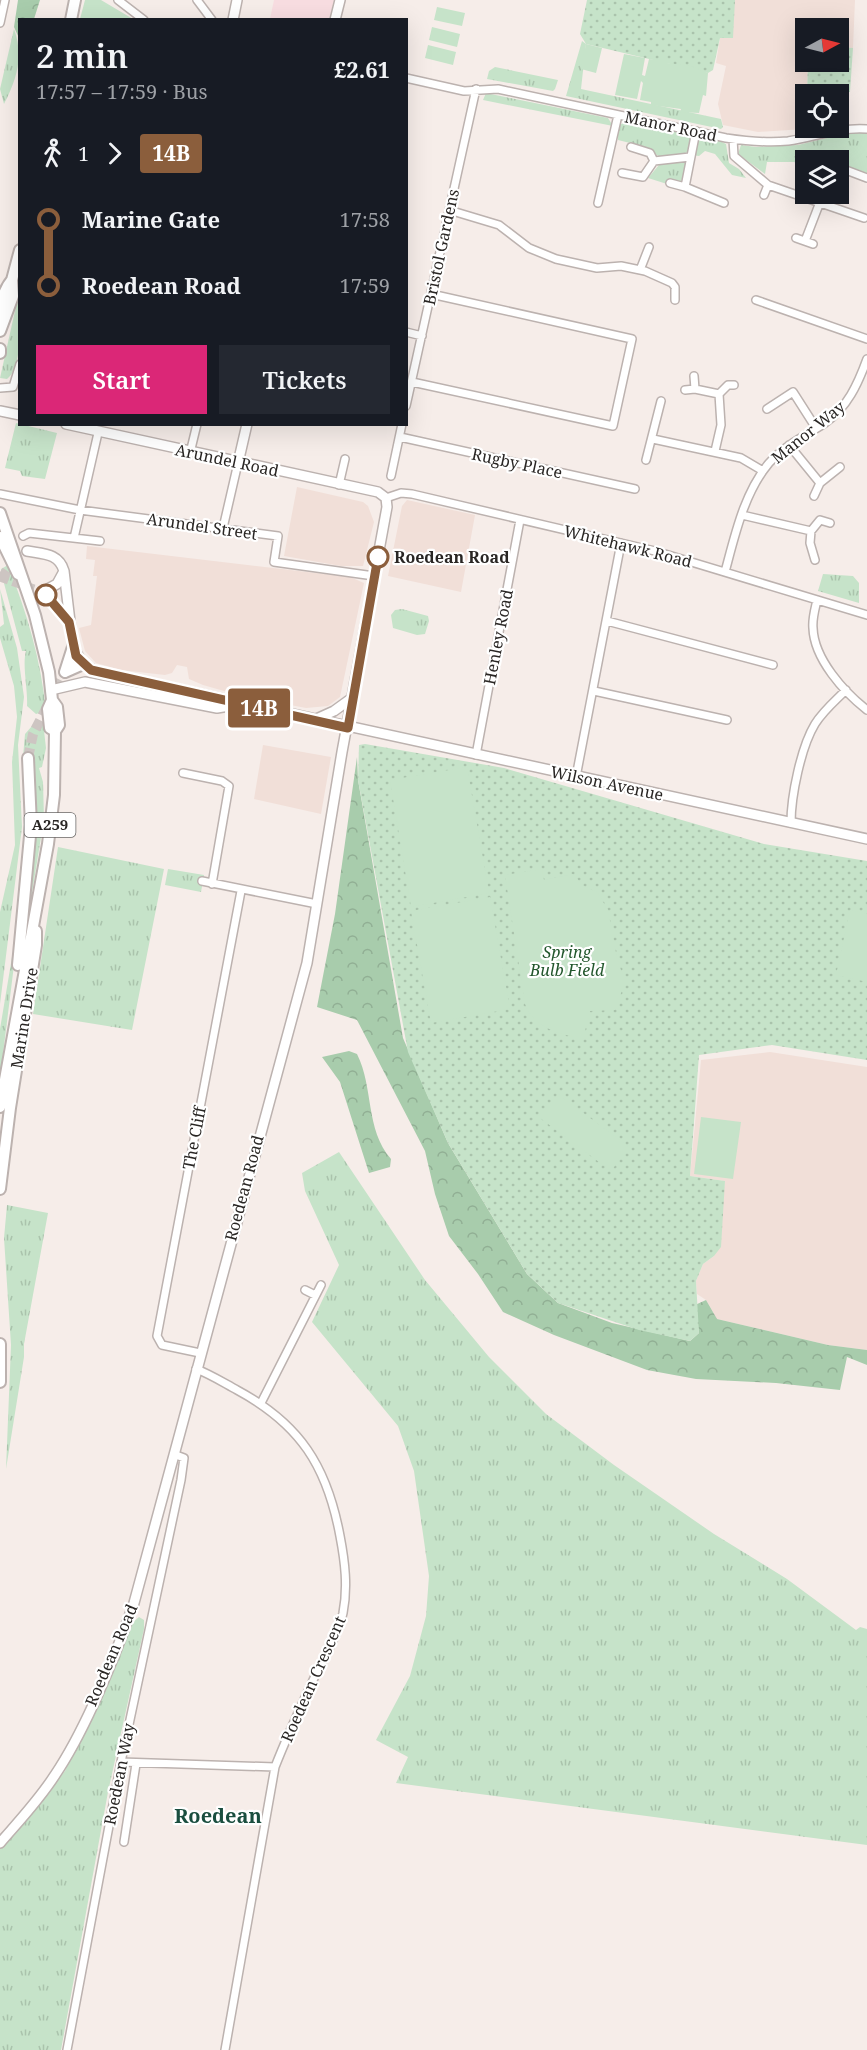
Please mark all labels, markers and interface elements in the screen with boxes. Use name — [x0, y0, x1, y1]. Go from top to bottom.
north arrow — [795, 18, 849, 72]
map controls — [795, 18, 849, 204]
text: 2 min — [36, 33, 128, 78]
text: £2.61 — [334, 54, 390, 84]
text: 17:57 – 17:59 · Bus — [36, 78, 207, 105]
button: locate — [795, 84, 849, 138]
street label: Manor Road — [623, 105, 719, 147]
icon: walk — [36, 137, 69, 170]
icon: forward — [98, 137, 131, 170]
text: 14B — [152, 139, 190, 167]
text: 1 — [78, 140, 89, 167]
button: layers — [795, 150, 849, 204]
street label: Bristol Gardens — [418, 187, 464, 307]
text: Marine Gate — [82, 204, 220, 234]
text: 17:58 — [340, 206, 390, 233]
text: Roedean Road — [82, 270, 241, 300]
text: 17:59 — [340, 272, 390, 299]
button: Start — [36, 345, 207, 414]
button: Tickets — [219, 345, 390, 414]
street label: Manor Way — [767, 395, 850, 468]
street label: Arundel Road — [173, 438, 281, 482]
street label: Rugby Place — [470, 443, 564, 483]
street label: Arundel Street — [145, 507, 259, 545]
street label: Whitehawk Road — [562, 519, 695, 573]
marker: Roedean Road — [367, 546, 389, 568]
place label: Roedean Road — [394, 546, 510, 568]
unlabelled marker — [35, 584, 57, 606]
street label: Henley Road — [478, 587, 518, 687]
line badge: 14B — [224, 688, 294, 728]
text: 14B — [240, 694, 278, 722]
street label: Wilson Avenue — [548, 760, 666, 806]
road number: A259 — [25, 813, 76, 837]
park label: Spring Bulb Field — [529, 941, 605, 981]
street label: Marine Drive — [5, 966, 43, 1070]
street label: The Cliff — [177, 1103, 211, 1171]
street label: Roedean Road — [219, 1132, 269, 1243]
street label: Roedean Road — [80, 1601, 142, 1709]
street label: Roedean Crescent — [275, 1612, 351, 1745]
street label: Roedean Way — [98, 1720, 140, 1827]
district label: Roedean — [174, 1802, 262, 1829]

